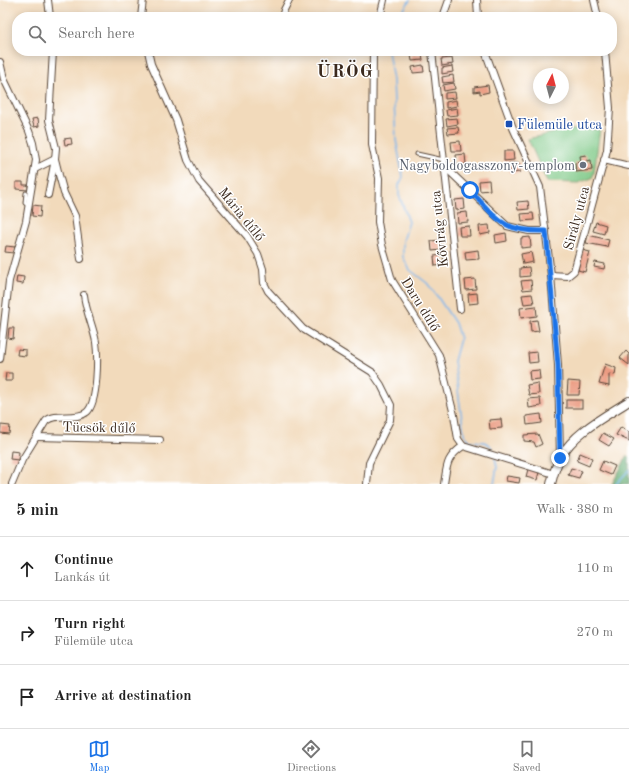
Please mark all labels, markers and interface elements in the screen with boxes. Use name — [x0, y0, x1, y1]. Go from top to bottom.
search box — [12, 12, 617, 56]
icon: search — [26, 23, 48, 45]
text: Search here — [58, 27, 135, 42]
district label: ÜRÖG — [316, 59, 374, 81]
north arrow — [533, 68, 569, 104]
place label: Fülemüle utca — [517, 118, 602, 132]
marker: Fülemüle utca — [504, 119, 514, 129]
place label: Nagyboldogasszony-templom — [399, 159, 575, 173]
marker: Nagyboldogasszony-templom — [578, 160, 588, 170]
route start — [461, 181, 479, 199]
street label: Mária dűlő — [215, 185, 267, 244]
street label: Sirály utca — [562, 185, 592, 252]
street label: Kővirág utca — [429, 189, 451, 268]
street label: Daru dűlő — [398, 275, 442, 334]
street label: Tücsök dűlő — [62, 420, 136, 436]
route end — [551, 449, 569, 467]
text: 5 min — [16, 502, 59, 519]
text: Walk · 380 m — [536, 503, 613, 516]
text: Continue — [54, 553, 113, 568]
icon: ahead — [16, 558, 38, 580]
text: 110 m — [576, 562, 613, 575]
text: Lankás út — [54, 571, 110, 584]
text: Turn right — [54, 617, 125, 632]
icon: right — [16, 622, 38, 644]
text: 270 m — [576, 626, 613, 639]
text: Fülemüle utca — [54, 635, 133, 648]
icon: arrive — [16, 686, 38, 708]
text: Arrive at destination — [54, 689, 192, 704]
tab: Map — [88, 738, 110, 776]
tab: Directions — [287, 738, 336, 776]
tab: Saved — [513, 738, 541, 776]

